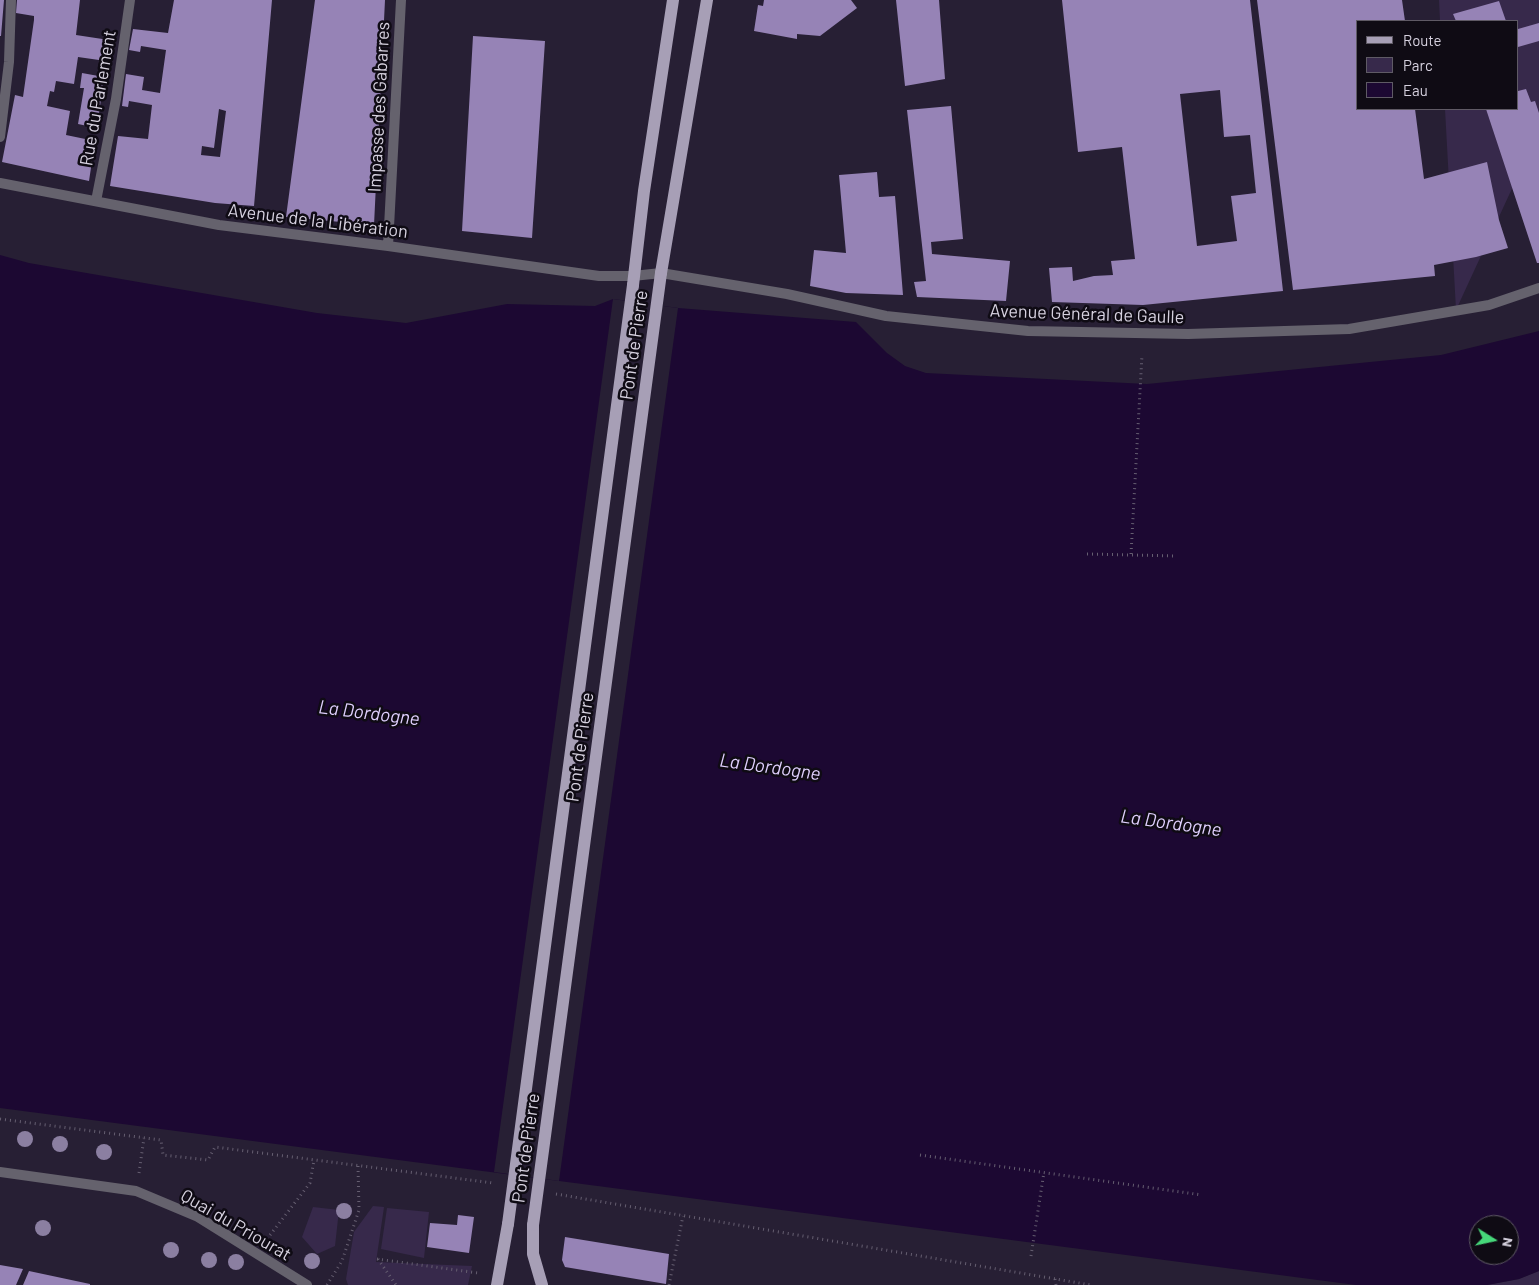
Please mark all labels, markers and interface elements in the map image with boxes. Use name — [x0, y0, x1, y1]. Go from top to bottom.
legend — [1356, 20, 1519, 110]
street label: Impasse des Gabarres — [364, 21, 394, 193]
street label: Rue du Parlement — [75, 28, 121, 168]
text: Route — [1403, 31, 1442, 49]
text: Parc — [1403, 56, 1433, 74]
text: Eau — [1403, 81, 1428, 99]
street label: Avenue de la Libération — [227, 199, 409, 243]
street label: Pont de Pierre — [616, 289, 652, 401]
street label: Avenue Général de Gaulle — [989, 300, 1185, 328]
street label: Pont de Pierre — [562, 691, 598, 803]
water label: La Dordogne — [317, 695, 421, 731]
water label: La Dordogne — [718, 749, 822, 785]
water label: La Dordogne — [1119, 805, 1223, 841]
street label: Pont de Pierre — [508, 1092, 544, 1204]
street label: Quai du Priourat — [177, 1185, 295, 1265]
north arrow — [1469, 1215, 1519, 1265]
text: N — [1499, 1236, 1517, 1249]

